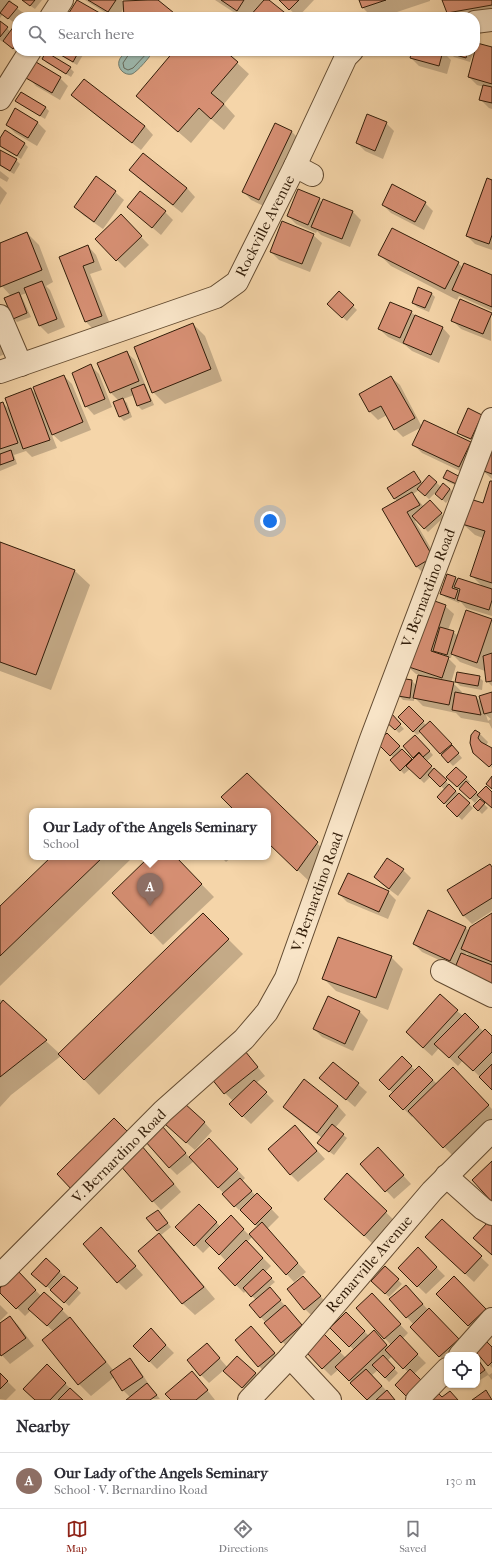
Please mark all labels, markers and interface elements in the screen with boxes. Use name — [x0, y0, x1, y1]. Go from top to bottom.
search box — [12, 12, 480, 56]
icon: search — [26, 23, 48, 45]
text: Search here — [58, 25, 134, 43]
street label: Rockville Avenue — [232, 172, 299, 280]
your location — [260, 511, 280, 531]
street label: V. Bernardino Road — [397, 525, 459, 651]
popup — [29, 808, 271, 860]
text: Our Lady of the Angels Seminary — [43, 818, 257, 836]
street label: V. Bernardino Road — [287, 829, 347, 955]
text: School — [43, 836, 79, 851]
pin: A — [137, 873, 163, 906]
street label: V. Bernardino Road — [67, 1105, 170, 1208]
street label: Remarville Avenue — [322, 1211, 417, 1316]
map controls — [444, 1352, 480, 1388]
button: locate — [444, 1352, 480, 1388]
text: Nearby — [16, 1416, 70, 1436]
text: Our Lady of the Angels Seminary — [54, 1464, 268, 1482]
text: A — [25, 1473, 33, 1488]
text: 130 m — [445, 1473, 476, 1488]
text: School · V. Bernardino Road — [54, 1482, 207, 1497]
tab: Map — [66, 1518, 88, 1555]
tab: Directions — [219, 1518, 268, 1555]
tab: Saved — [399, 1518, 426, 1555]

